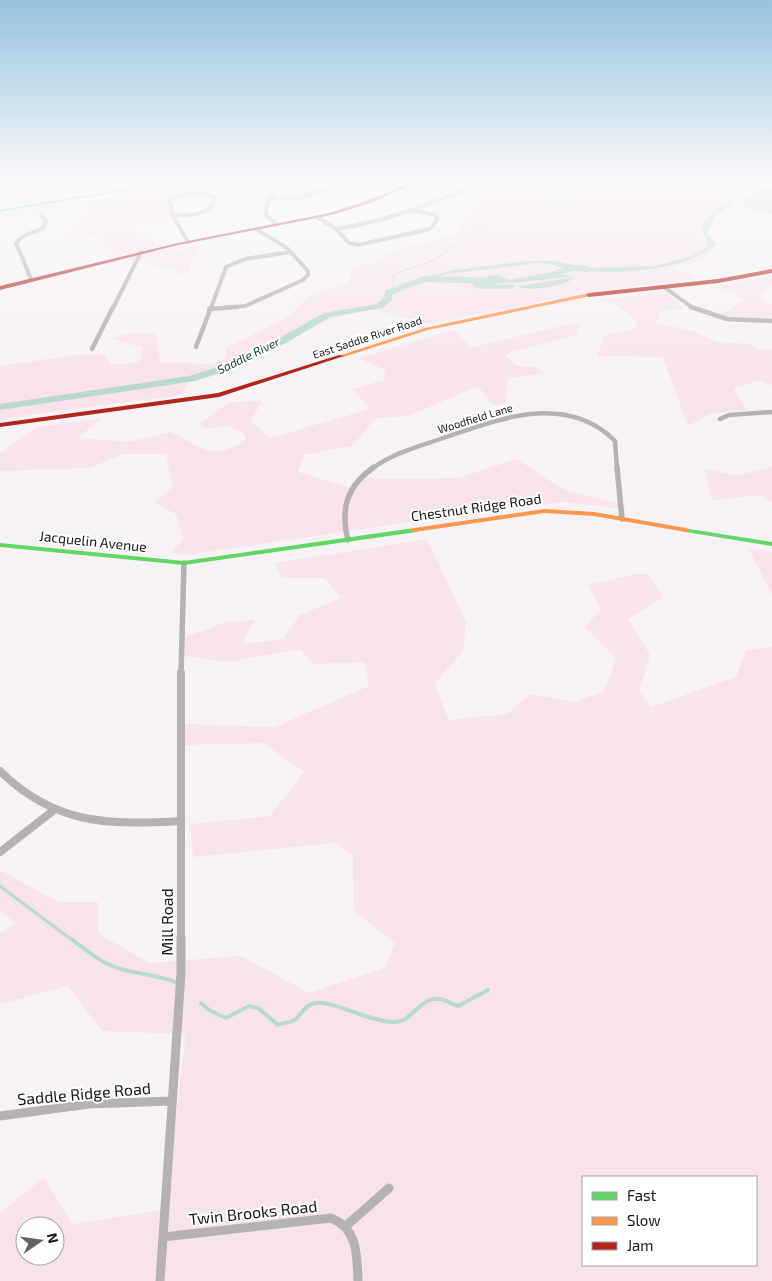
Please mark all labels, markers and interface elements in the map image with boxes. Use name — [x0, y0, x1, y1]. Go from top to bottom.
street label: East Saddle River Road — [311, 313, 423, 361]
water label: Saddle River — [214, 334, 282, 376]
street label: Woodfield Lane — [436, 400, 514, 436]
street label: Chestnut Ridge Road — [410, 489, 542, 525]
street label: Jacquelin Avenue — [38, 527, 148, 555]
street label: Mill Road — [157, 888, 176, 956]
street label: Saddle Ridge Road — [16, 1078, 152, 1108]
legend — [582, 1176, 757, 1266]
text: Fast — [627, 1186, 657, 1204]
street label: Twin Brooks Road — [188, 1196, 318, 1228]
text: Slow — [627, 1211, 661, 1229]
north arrow — [15, 1216, 65, 1266]
text: N — [44, 1231, 63, 1245]
text: Jam — [627, 1236, 653, 1254]

